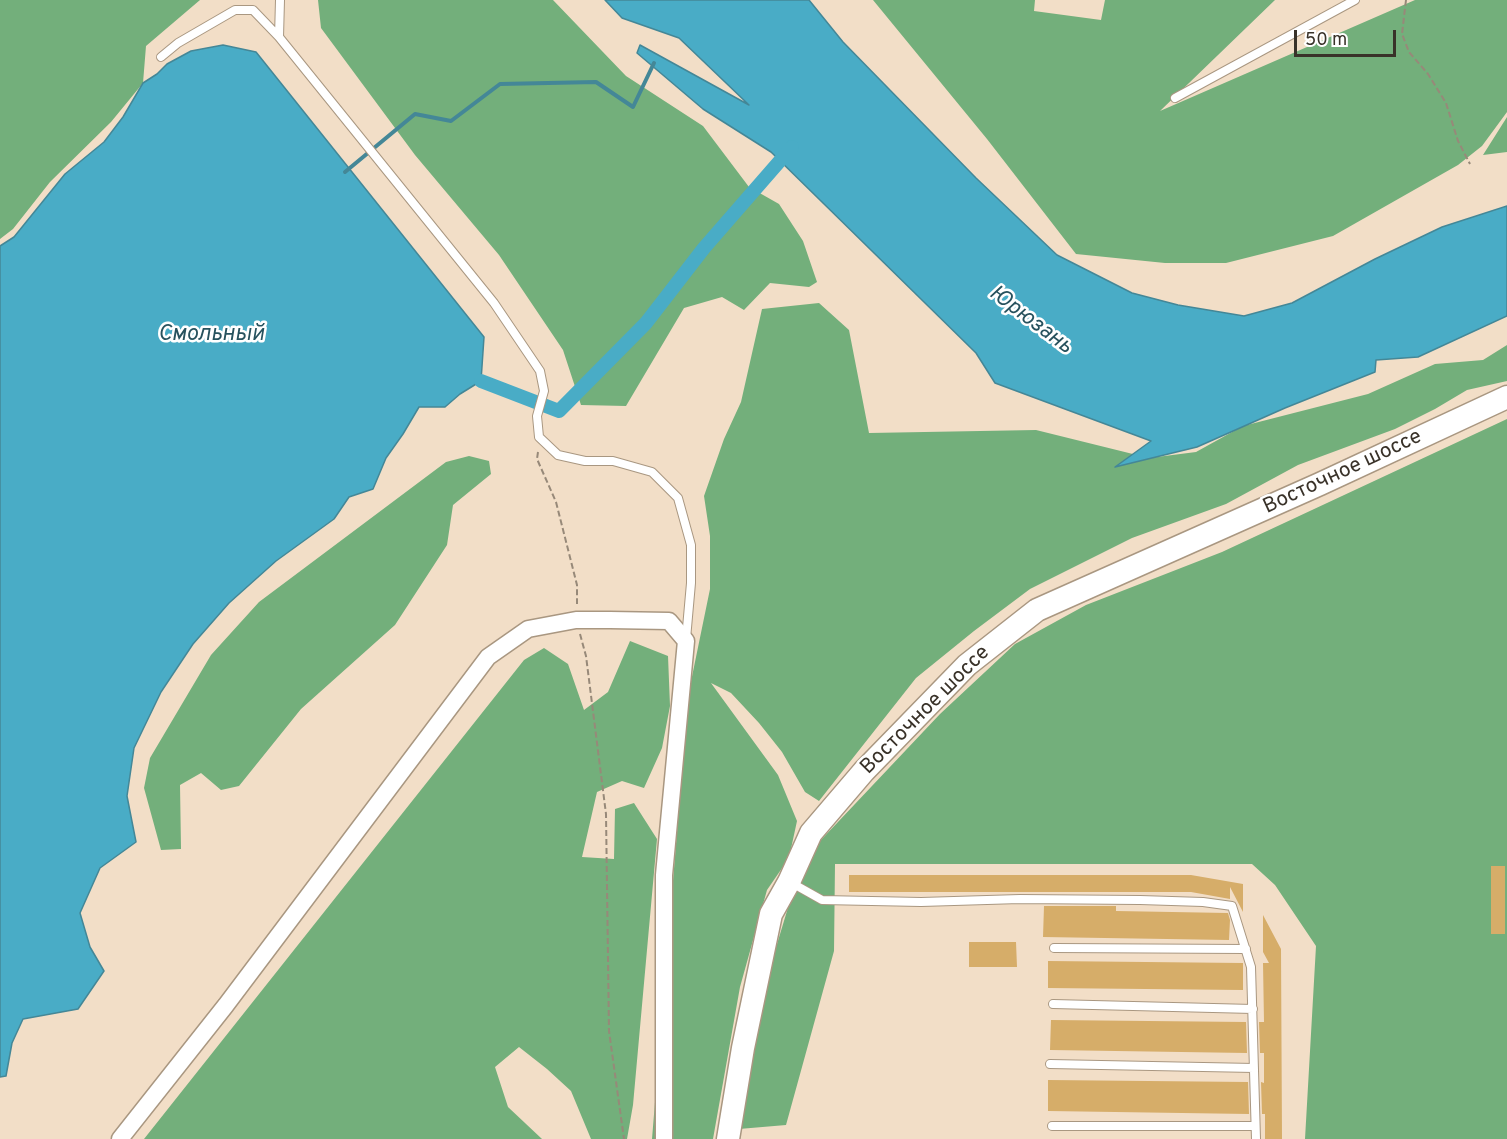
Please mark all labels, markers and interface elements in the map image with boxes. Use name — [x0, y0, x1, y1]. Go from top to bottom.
scale bar — [1297, 18, 1399, 56]
text: 50 m — [1305, 29, 1347, 52]
water label: Юрюзань — [983, 281, 1077, 361]
water label: Смольный — [158, 323, 264, 349]
street label: Восточное шоссе — [1260, 425, 1426, 521]
street label: Восточное шоссе — [856, 641, 996, 781]

